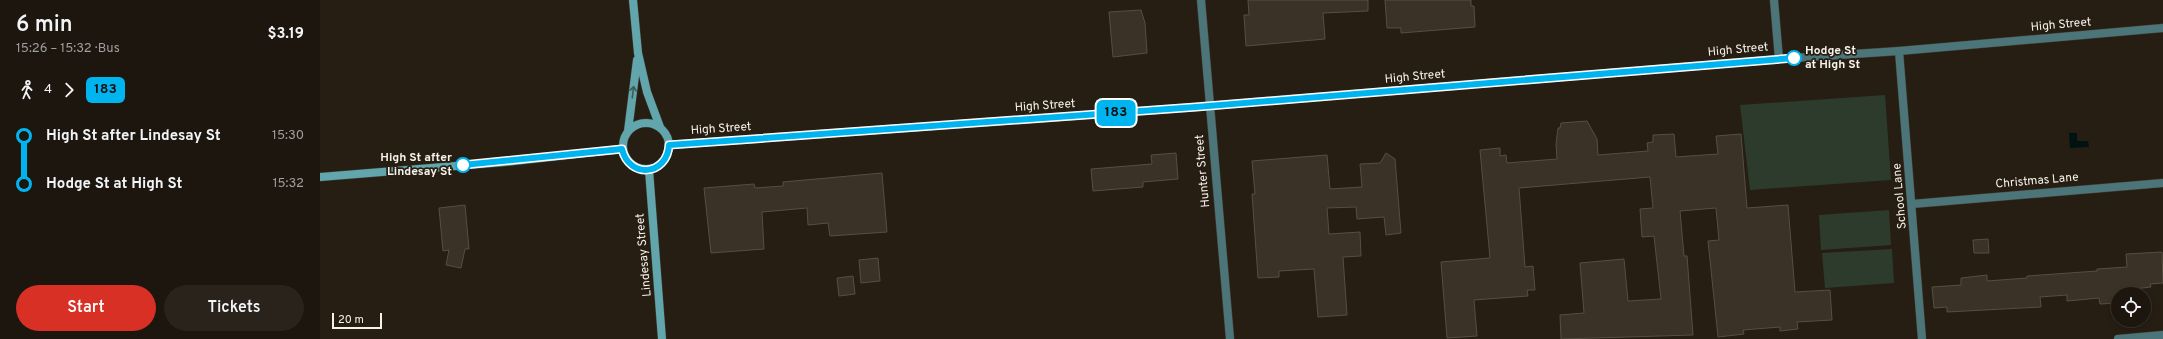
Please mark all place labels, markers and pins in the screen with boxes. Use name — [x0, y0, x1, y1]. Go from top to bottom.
place label: Hodge St at High St — [1805, 43, 1861, 73]
marker: Hodge St at High St — [1786, 50, 1802, 66]
place label: High St after Lindesay St — [380, 150, 452, 180]
marker: High St after Lindesay St — [455, 157, 471, 173]

